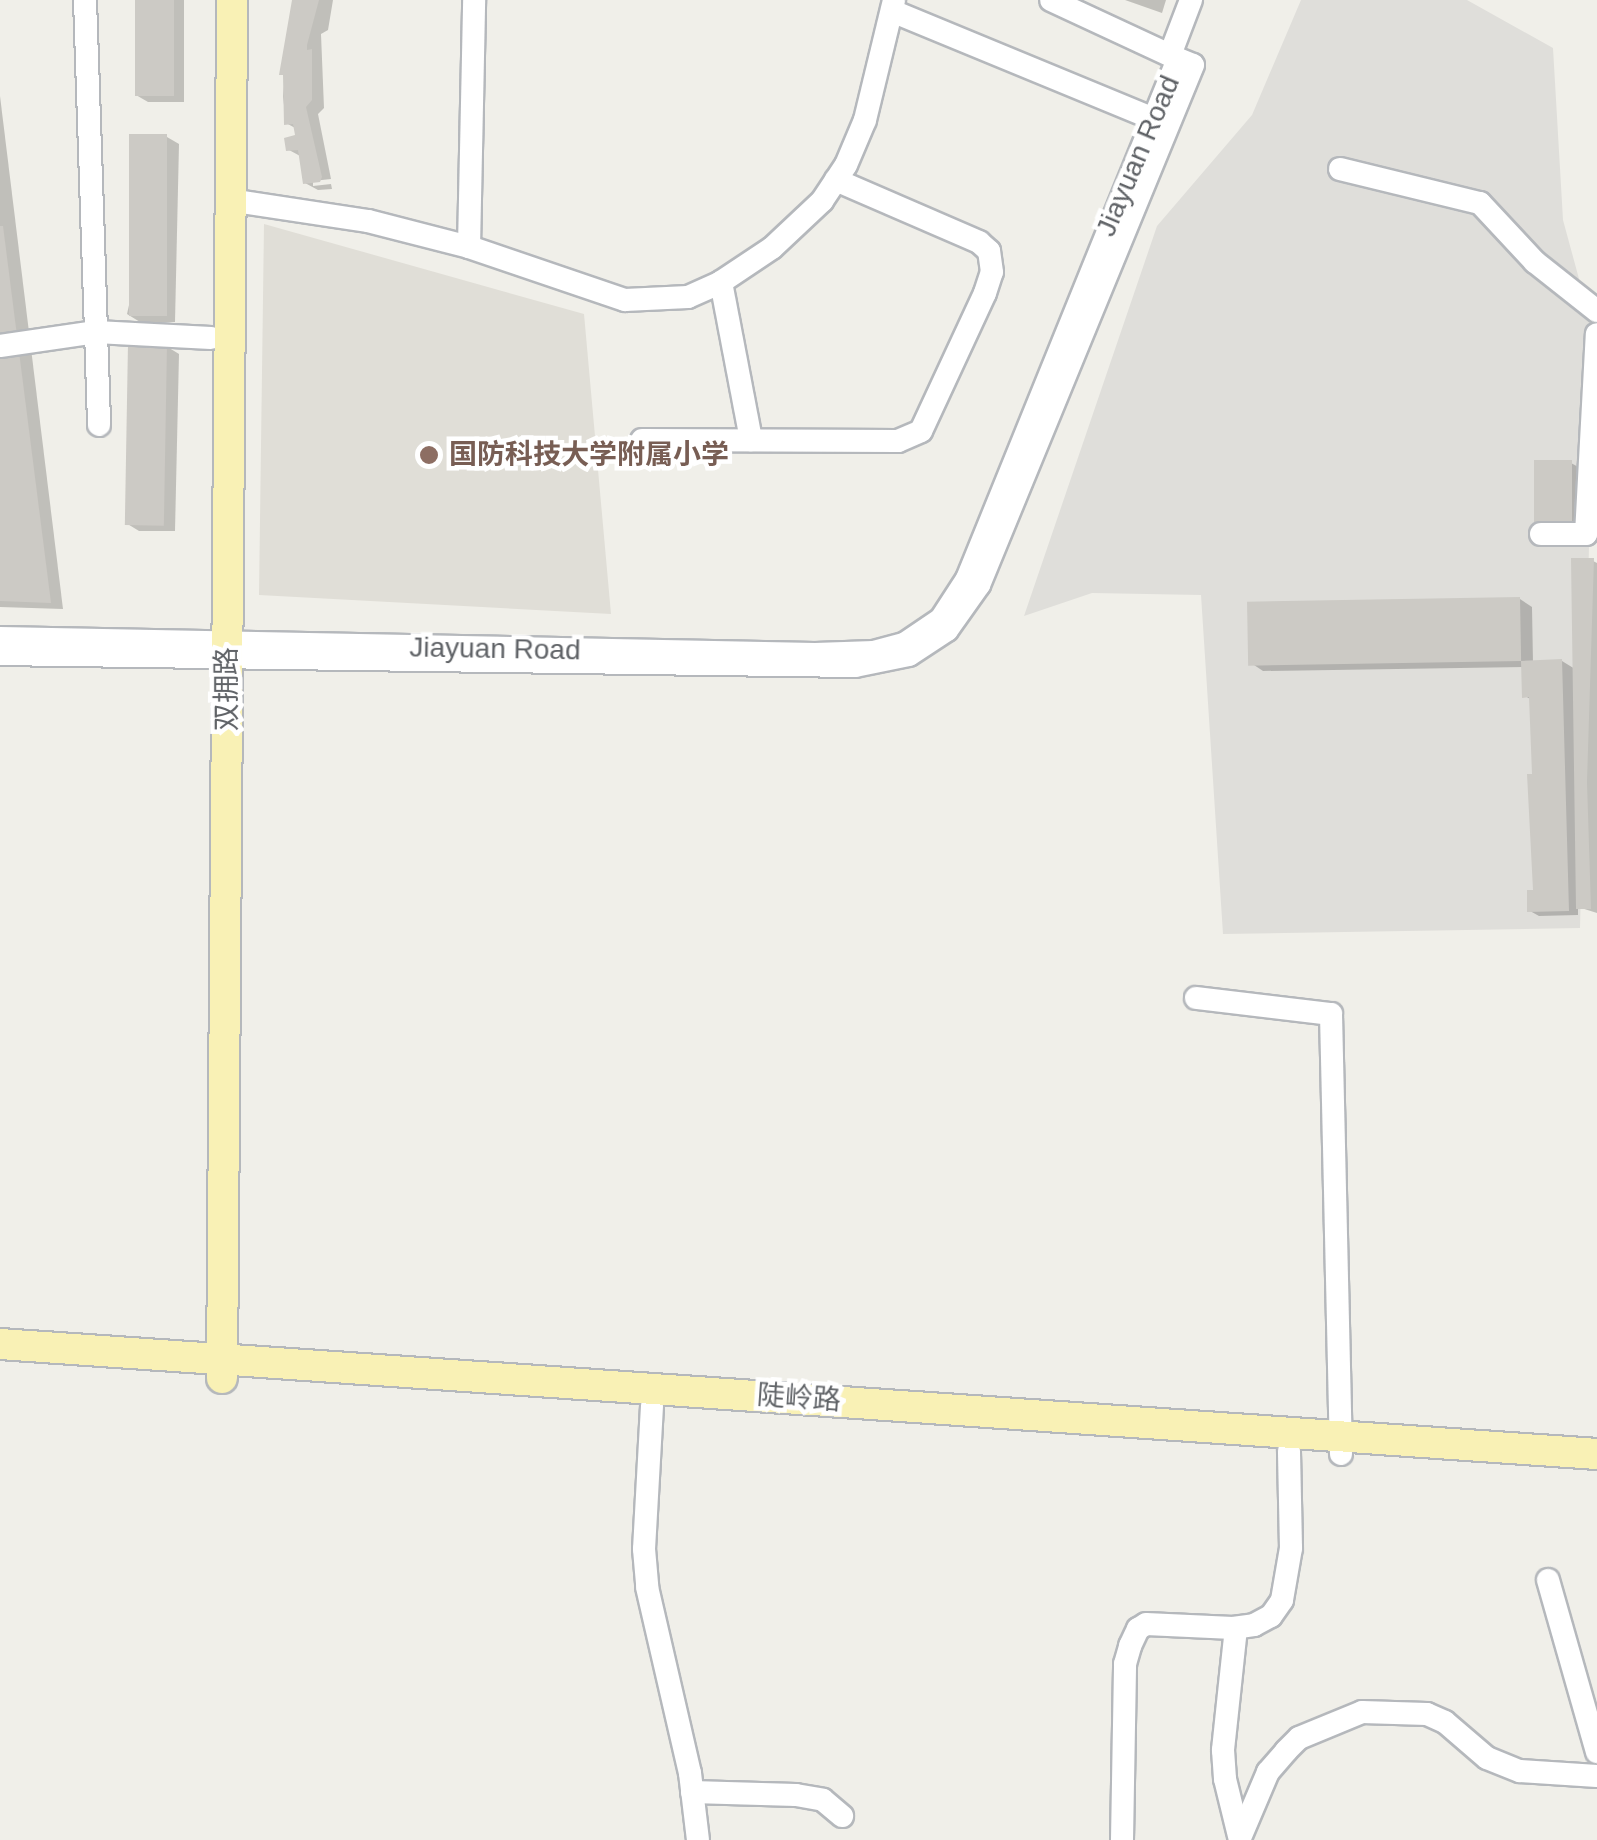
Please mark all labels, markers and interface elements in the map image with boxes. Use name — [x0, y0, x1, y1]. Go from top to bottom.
street label: Jiayuan Road — [1089, 71, 1187, 241]
place label: 国防科技大学附属小学 — [449, 438, 729, 472]
marker: 国防科技大学附属小学 — [418, 444, 440, 466]
street label: Jiayuan Road — [409, 631, 581, 667]
street label: 双拥路 — [210, 647, 244, 731]
street label: 陡岭路 — [756, 1378, 842, 1418]

